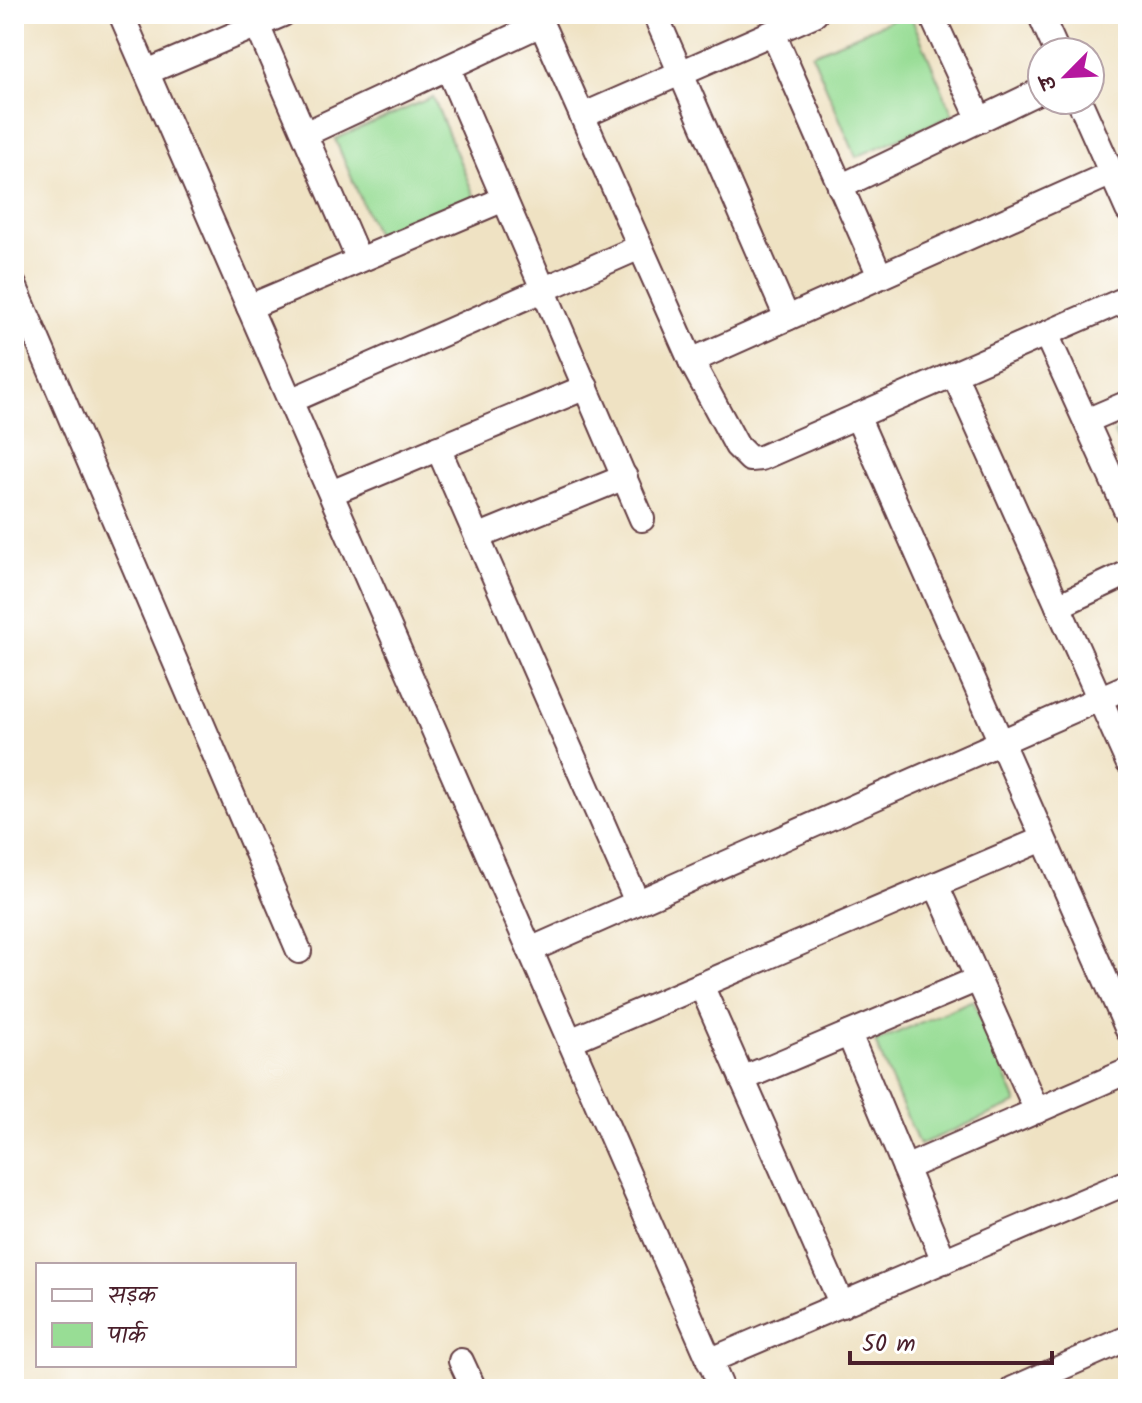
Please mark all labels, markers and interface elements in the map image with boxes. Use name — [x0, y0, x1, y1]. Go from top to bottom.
north arrow — [1026, 36, 1106, 116]
text: उ — [1030, 66, 1069, 97]
legend — [36, 1263, 296, 1367]
text: सड़क — [108, 1277, 159, 1316]
scale bar — [850, 1315, 1052, 1365]
text: पार्क — [107, 1317, 148, 1356]
text: 50 m — [862, 1325, 916, 1364]

